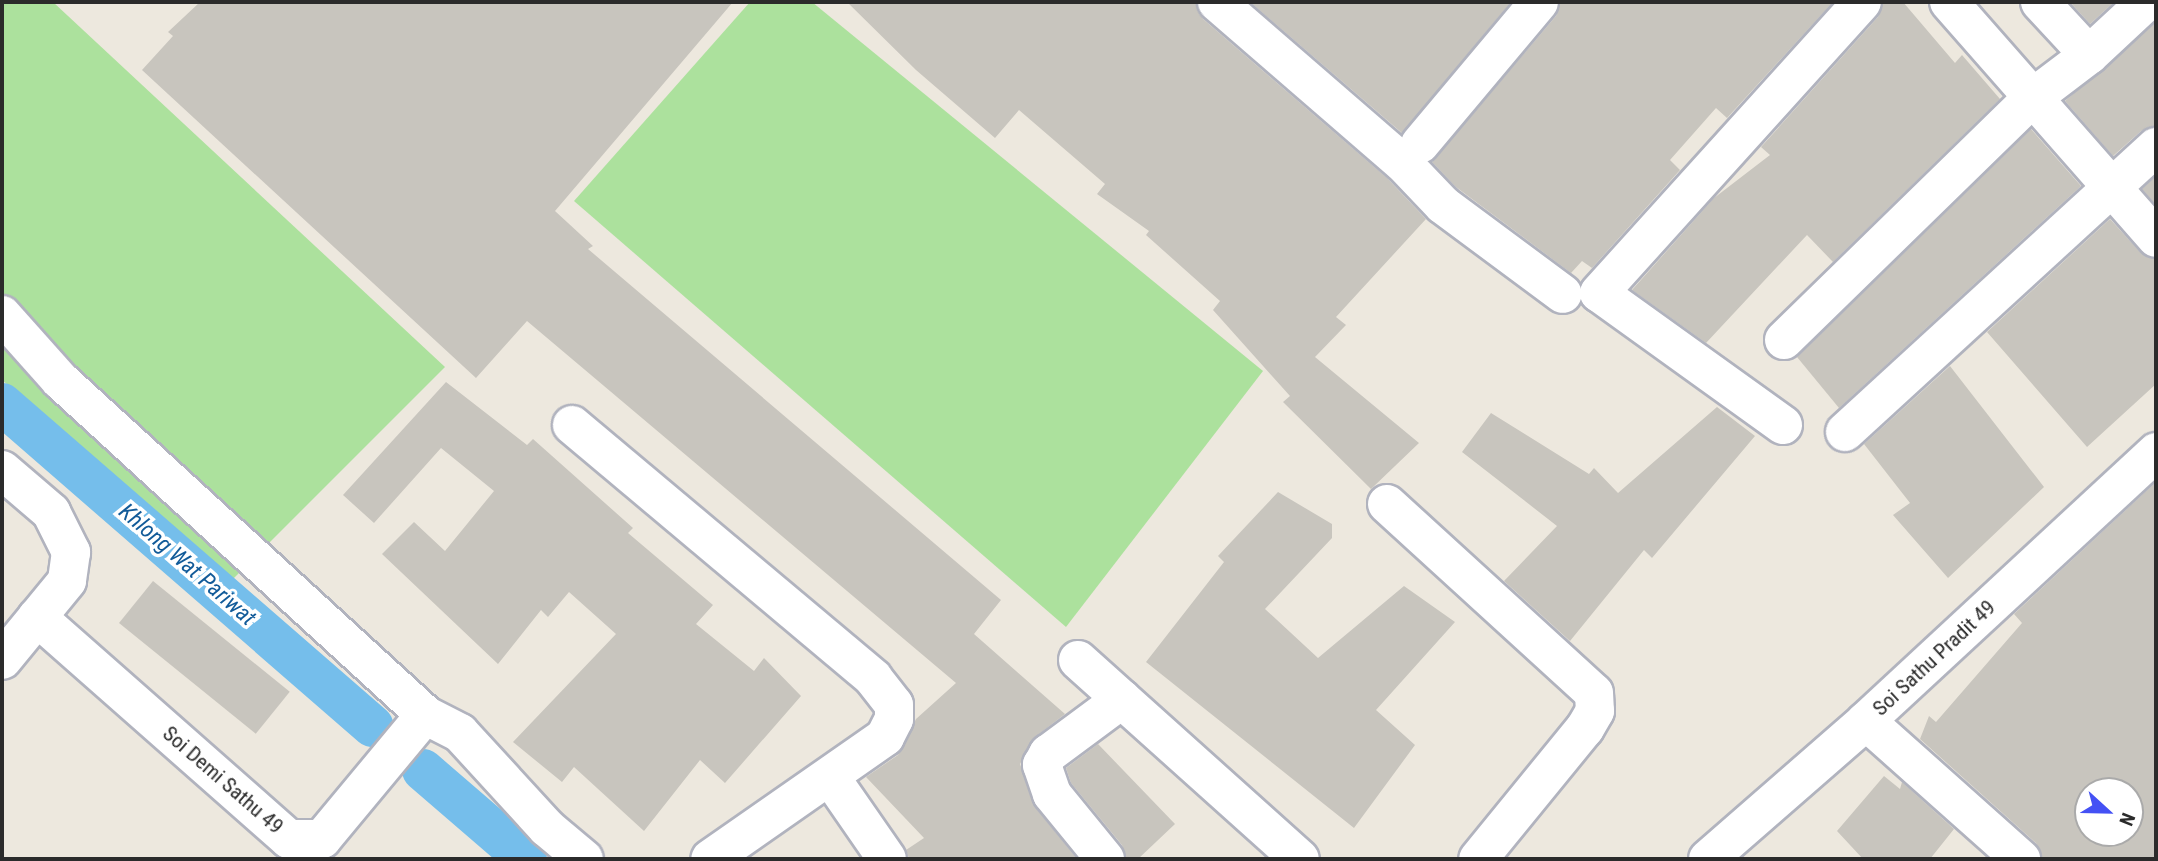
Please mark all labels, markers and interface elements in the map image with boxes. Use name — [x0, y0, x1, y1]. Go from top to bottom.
water label: Khlong Wat Pariwat — [113, 498, 261, 632]
street label: Soi Sathu Pradit 49 — [1868, 595, 2000, 721]
street label: Soi Demi Sathu 49 — [158, 721, 288, 839]
north arrow — [2074, 777, 2144, 847]
text: N — [2114, 810, 2140, 829]

